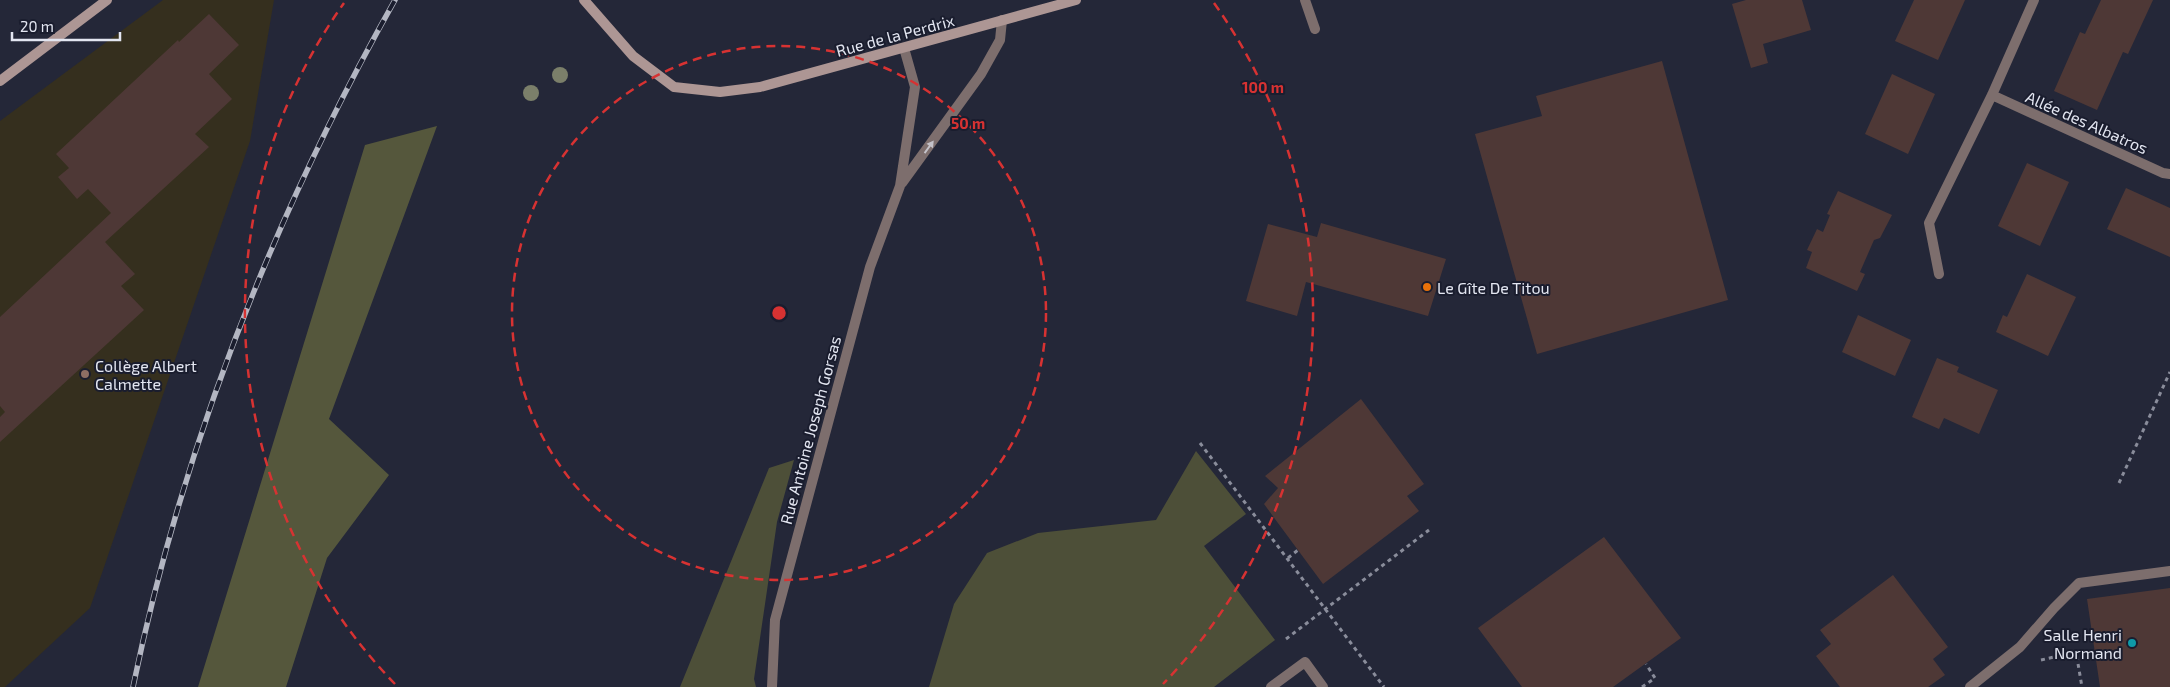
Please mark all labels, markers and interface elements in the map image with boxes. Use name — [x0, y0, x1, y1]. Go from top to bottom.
scale bar — [12, 10, 120, 42]
street label: Rue de la Perdrix — [834, 10, 957, 60]
text: 20 m — [20, 17, 54, 35]
text: 100 m — [1242, 78, 1284, 96]
street label: Allée des Albatros — [2023, 87, 2151, 157]
text: 50 m — [951, 114, 985, 132]
one-way arrow — [923, 140, 933, 153]
place label: Le Gîte De Titou — [1437, 278, 1550, 297]
marker: Le Gîte De Titou — [1421, 281, 1433, 293]
centre of rings — [770, 304, 788, 322]
street label: Rue Antoine Joseph Gorsas — [776, 334, 844, 526]
place label: Collège Albert Calmette — [95, 356, 197, 393]
marker: Collège Albert Calmette — [79, 368, 91, 380]
place label: Salle Henri Normand — [2044, 625, 2122, 662]
marker: Salle Henri Normand — [2126, 637, 2138, 649]

